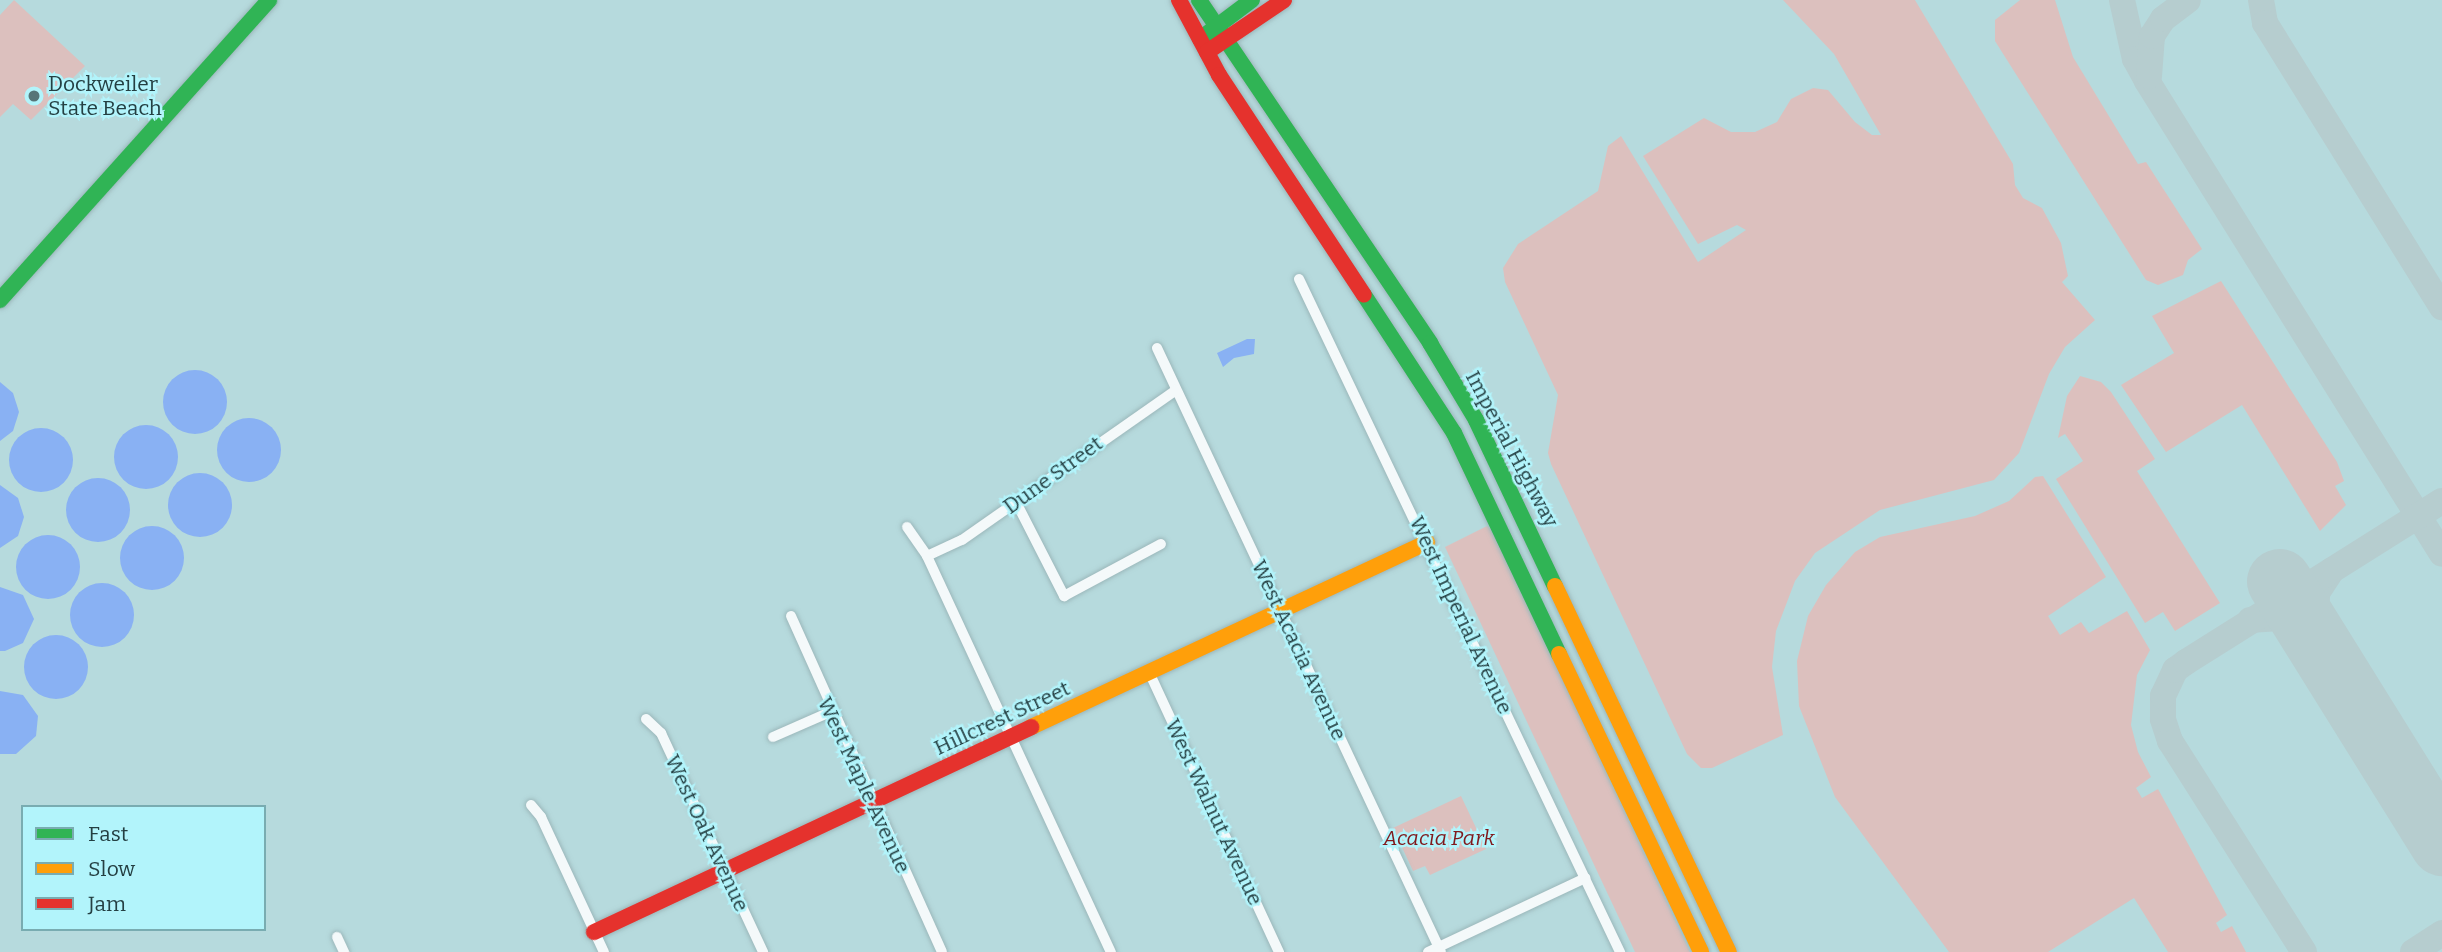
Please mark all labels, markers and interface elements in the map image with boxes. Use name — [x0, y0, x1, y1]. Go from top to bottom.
place label: Dockweiler State Beach — [48, 71, 162, 121]
marker: Dockweiler State Beach — [26, 88, 42, 104]
street label: Imperial Highway — [1460, 367, 1564, 531]
street label: Dune Street — [999, 431, 1107, 519]
street label: West Imperial Avenue — [1404, 512, 1518, 718]
street label: West Acacia Avenue — [1246, 556, 1352, 744]
street label: Hillcrest Street — [930, 676, 1074, 760]
street label: West Maple Avenue — [812, 693, 916, 877]
street label: West Walnut Avenue — [1160, 715, 1268, 909]
street label: West Oak Avenue — [660, 751, 754, 915]
legend — [21, 805, 266, 931]
text: Fast — [88, 821, 128, 847]
park label: Acacia Park — [1383, 825, 1495, 851]
text: Slow — [88, 856, 135, 882]
text: Jam — [88, 891, 126, 917]

